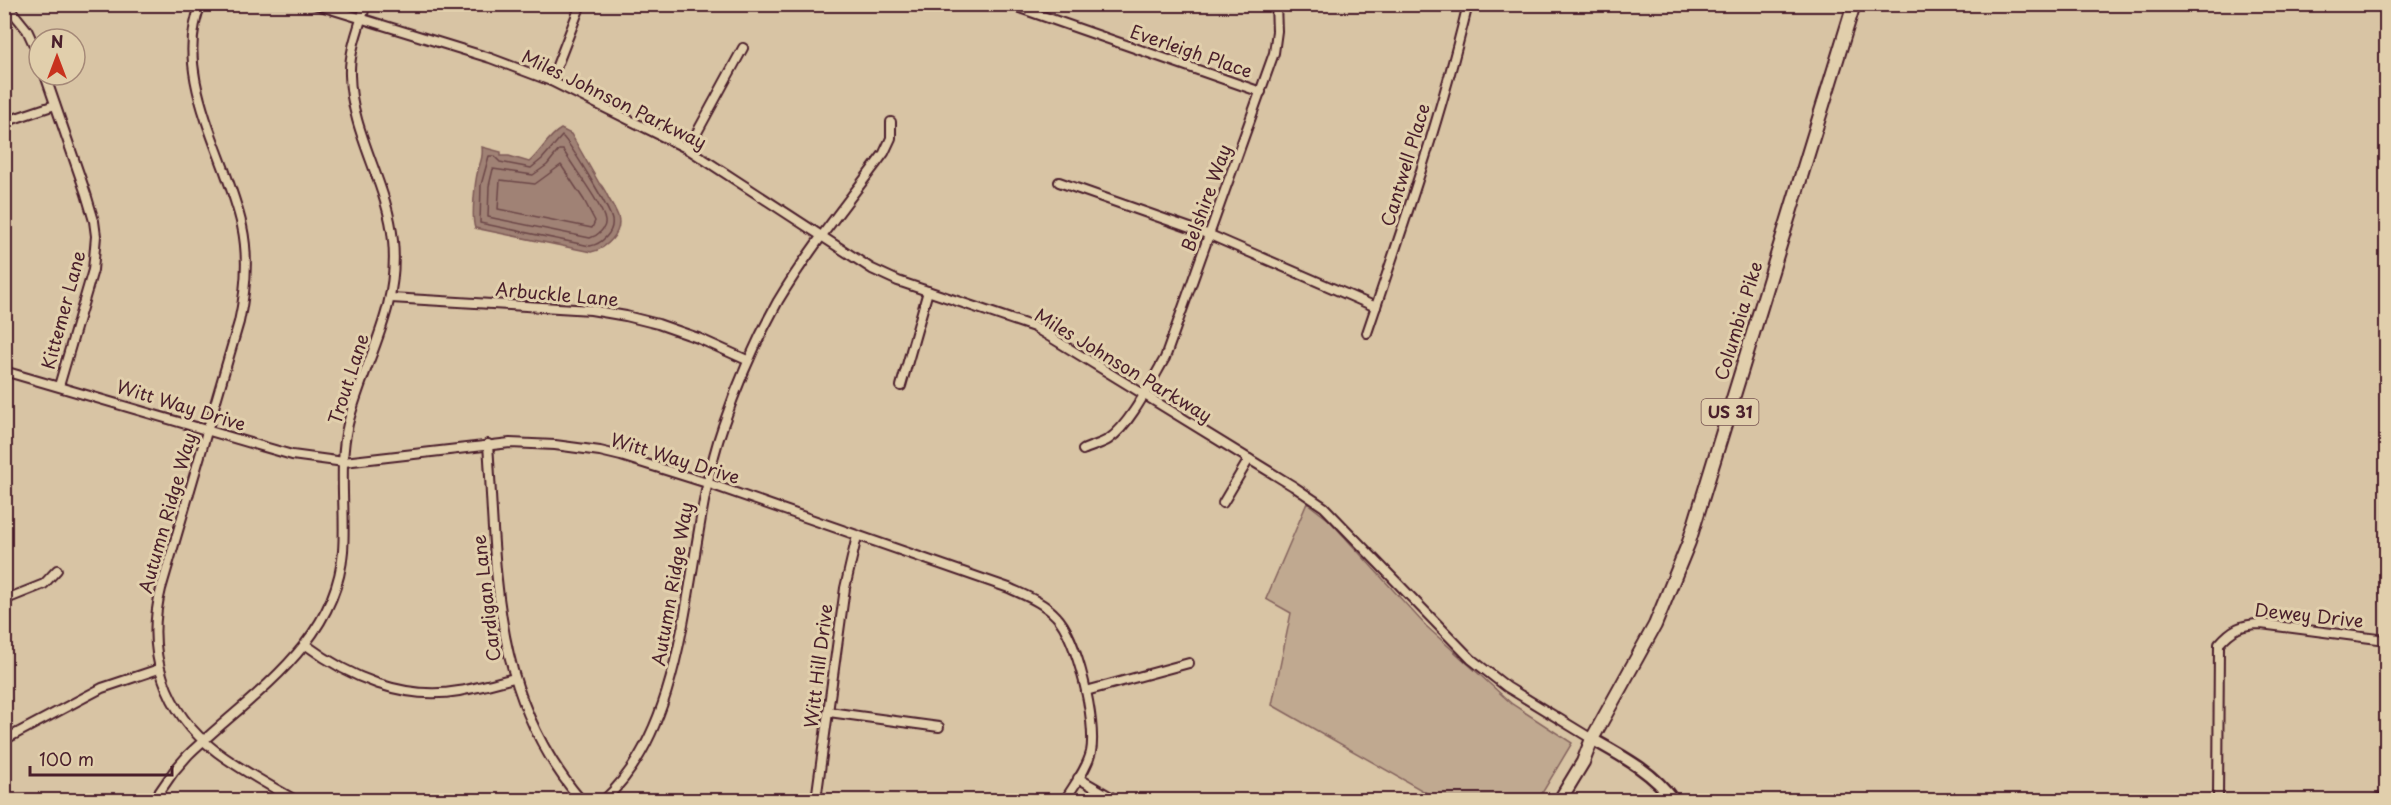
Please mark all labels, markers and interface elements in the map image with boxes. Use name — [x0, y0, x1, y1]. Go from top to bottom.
street label: Everleigh Place — [1127, 17, 1256, 84]
north arrow — [27, 27, 87, 87]
text: N — [51, 29, 63, 53]
street label: Miles Johnson Parkway — [518, 42, 712, 155]
street label: Cantwell Place — [1373, 100, 1436, 229]
street label: Belshire Way — [1174, 140, 1237, 255]
street label: Kittemer Lane — [34, 247, 91, 372]
street label: Columbia Pike — [1707, 258, 1768, 383]
street label: Arbuckle Lane — [494, 275, 620, 312]
street label: Miles Johnson Parkway — [1030, 301, 1218, 428]
street label: Trout Lane — [320, 330, 375, 427]
street label: Witt Way Drive — [114, 372, 249, 437]
road number: US 31 — [1702, 399, 1758, 425]
street label: Witt Way Drive — [608, 425, 743, 490]
street label: Autumn Ridge Way — [131, 429, 202, 596]
street label: Autumn Ridge Way — [644, 500, 699, 668]
street label: Cardigan Lane — [464, 533, 507, 663]
street label: Dewey Drive — [2253, 595, 2365, 634]
street label: Witt Hill Drive — [797, 602, 839, 729]
scale bar — [30, 739, 172, 777]
text: 100 m — [39, 745, 94, 772]

